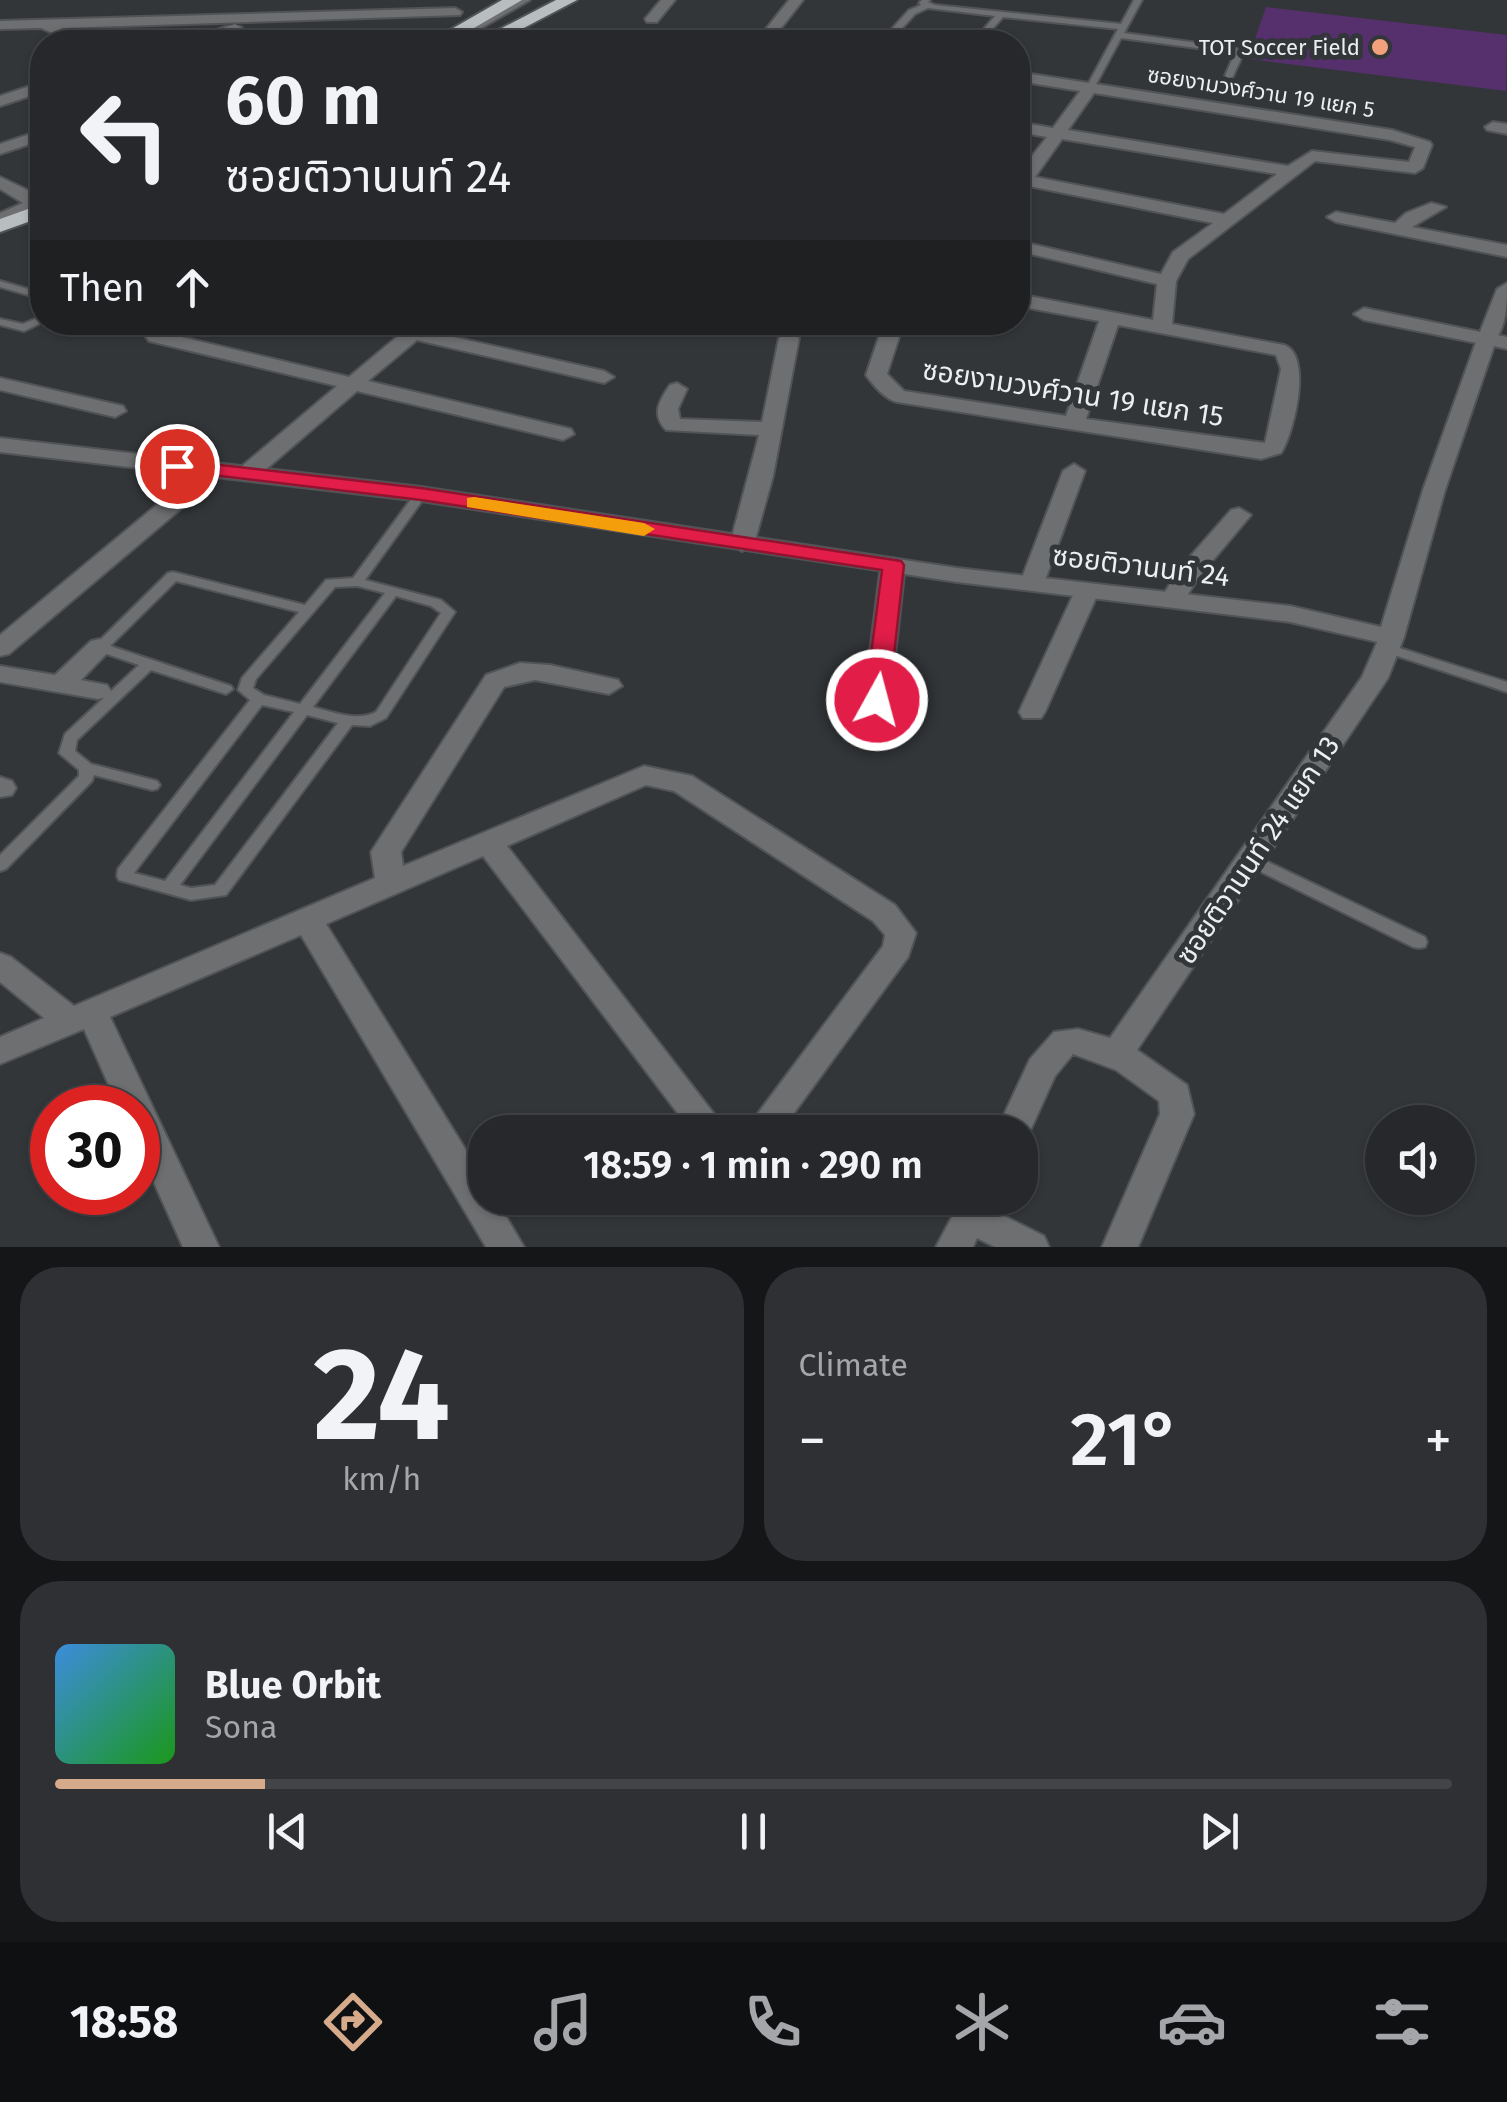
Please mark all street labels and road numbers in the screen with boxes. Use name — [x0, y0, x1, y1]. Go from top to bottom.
street label: ซอยงามวงศ์วาน 19 แยก 5 — [1146, 61, 1376, 123]
street label: ซอยงามวงศ์วาน 19 แยก 15 — [920, 353, 1226, 433]
street label: ซอยติวานนท์ 24 — [1051, 539, 1231, 593]
street label: ซอยติวานนท์ 24 แยก 13 — [1170, 730, 1346, 970]

